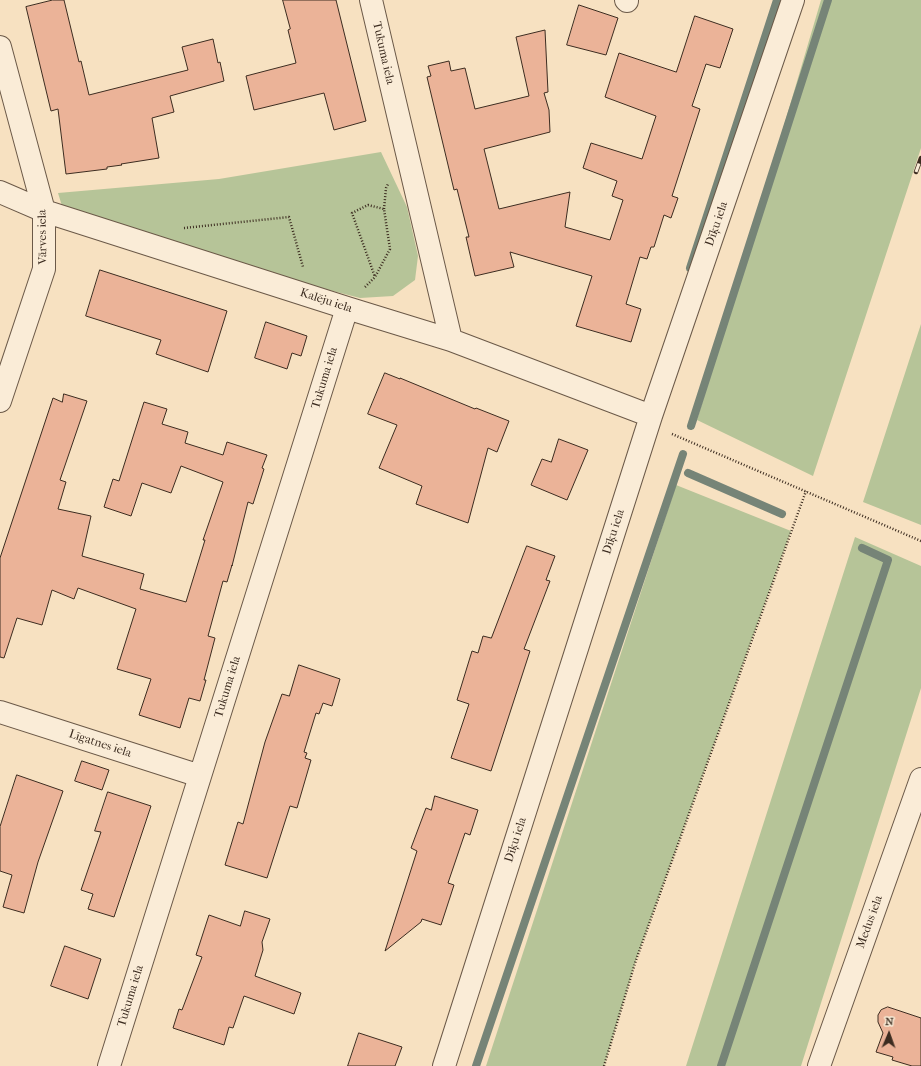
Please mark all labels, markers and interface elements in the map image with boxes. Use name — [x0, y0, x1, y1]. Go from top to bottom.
street label: Tukuma iela — [369, 20, 397, 86]
street label: Dīķu iela — [703, 200, 731, 248]
street label: Vārves iela — [35, 209, 51, 265]
street label: Kalēju iela — [298, 286, 354, 316]
street label: Tukuma iela — [309, 345, 341, 411]
street label: Dīķu iela — [600, 508, 628, 556]
street label: Tukuma iela — [212, 654, 244, 720]
street label: Līgatnes iela — [67, 727, 133, 761]
street label: Dīķu iela — [502, 816, 530, 864]
street label: Medus iela — [854, 894, 886, 950]
street label: Tukuma iela — [115, 963, 147, 1029]
north arrow — [869, 1014, 909, 1054]
text: N — [885, 1015, 894, 1028]

